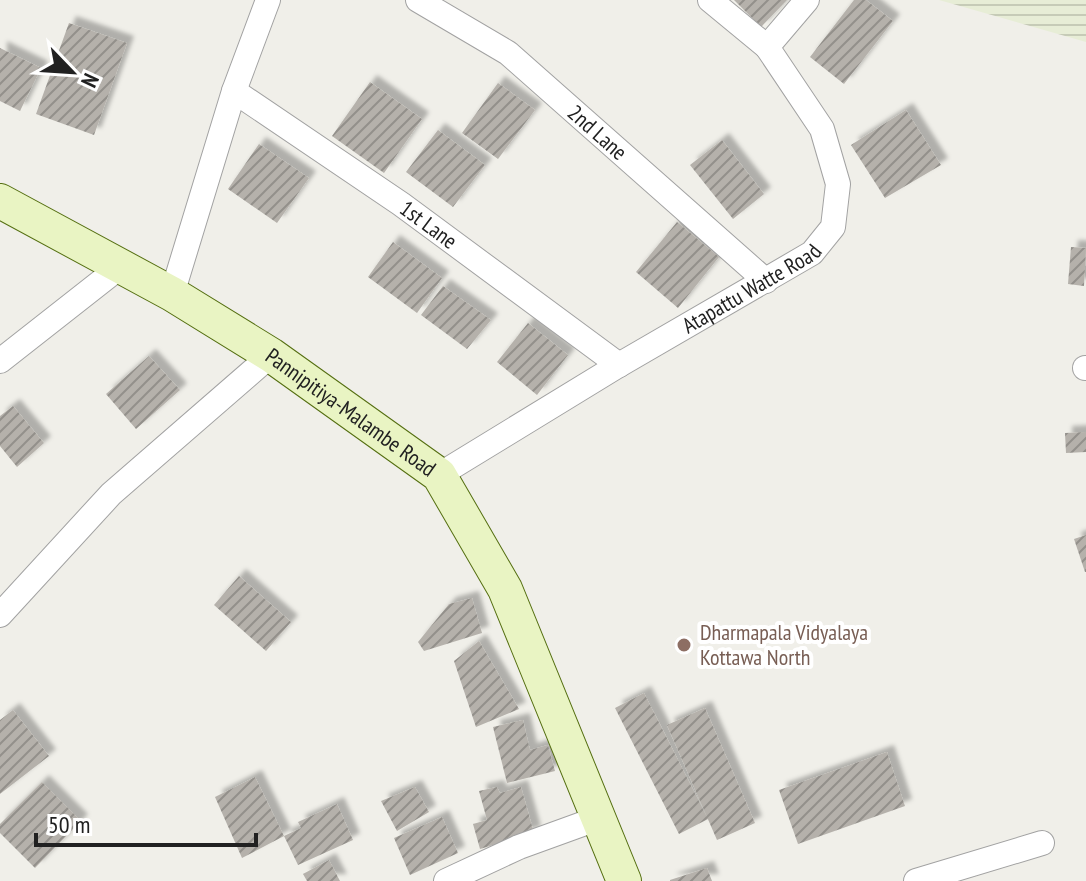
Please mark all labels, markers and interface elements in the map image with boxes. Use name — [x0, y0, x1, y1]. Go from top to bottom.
north arrow — [32, 32, 112, 112]
text: N — [75, 69, 105, 92]
street label: 2nd Lane — [562, 98, 633, 166]
street label: 1st Lane — [394, 194, 463, 255]
street label: Atapattu Watte Road — [677, 238, 828, 339]
street label: Pannipitiya-Malambe Road — [260, 342, 442, 482]
place label: Dharmapala Vidyalaya Kottawa North — [700, 618, 868, 671]
marker: Dharmapala Vidyalaya Kottawa North — [675, 636, 693, 654]
scale bar — [36, 797, 256, 847]
text: 50 m — [48, 809, 90, 840]

